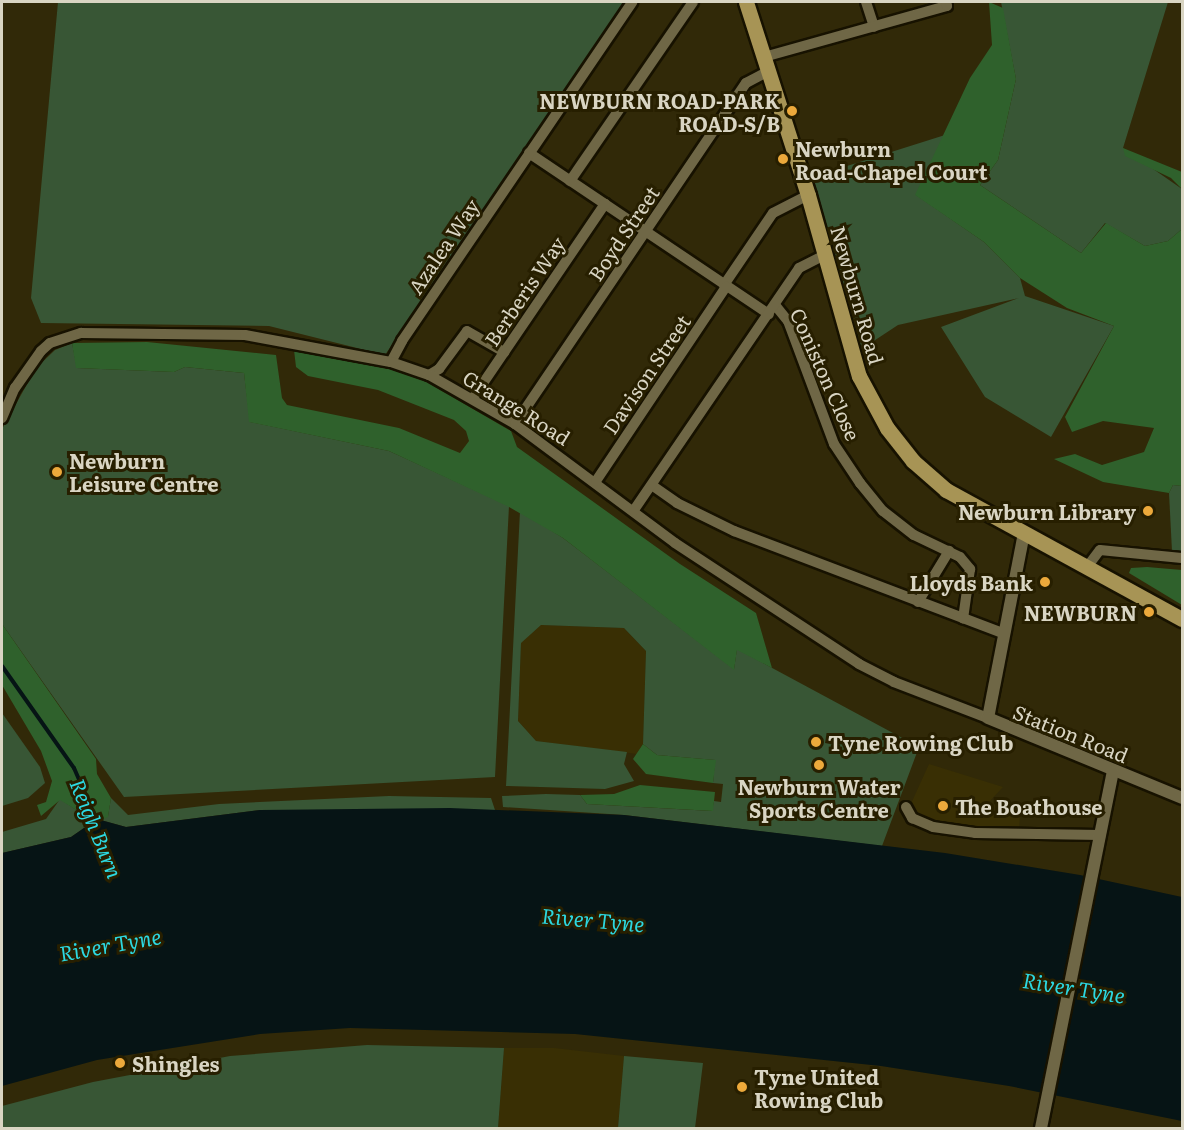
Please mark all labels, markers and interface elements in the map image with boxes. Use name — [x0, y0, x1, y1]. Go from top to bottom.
place label: NEWBURN ROAD-PARK ROAD-S/B — [539, 88, 780, 135]
marker: NEWBURN ROAD-PARK ROAD-S/B — [785, 104, 799, 118]
place label: Newburn Road-Chapel Court — [795, 136, 988, 183]
marker: Newburn Road-Chapel Court — [776, 152, 790, 166]
street label: Boyd Street — [583, 181, 663, 285]
street label: Azalea Way — [402, 194, 484, 298]
street label: Newburn Road — [827, 223, 889, 367]
street label: Berberis Way — [479, 232, 569, 350]
street label: Coniston Close — [786, 304, 866, 444]
street label: Davison Street — [597, 310, 695, 438]
street label: Grange Road — [459, 365, 575, 449]
place label: Newburn Leisure Centre — [69, 448, 219, 495]
marker: Newburn Leisure Centre — [50, 465, 64, 479]
place label: Newburn Library — [958, 499, 1136, 523]
marker: Newburn Library — [1141, 504, 1155, 518]
place label: Lloyds Bank — [910, 570, 1033, 594]
marker: Lloyds Bank — [1038, 575, 1052, 589]
place label: NEWBURN — [1024, 600, 1137, 624]
marker: NEWBURN — [1142, 605, 1156, 619]
street label: Station Road — [1010, 699, 1132, 767]
place label: Tyne Rowing Club — [828, 730, 1013, 754]
marker: Tyne Rowing Club — [809, 735, 823, 749]
marker: Newburn Water Sports Centre — [812, 758, 826, 772]
place label: Newburn Water Sports Centre — [737, 774, 901, 821]
water label: Reigh Burn — [66, 775, 128, 881]
place label: The Boathouse — [955, 794, 1103, 818]
marker: The Boathouse — [936, 799, 950, 813]
water label: River Tyne — [540, 902, 646, 936]
water label: River Tyne — [57, 923, 163, 965]
water label: River Tyne — [1021, 966, 1127, 1008]
place label: Shingles — [132, 1051, 220, 1075]
marker: Shingles — [113, 1056, 127, 1070]
place label: Tyne United Rowing Club — [754, 1064, 883, 1111]
marker: Tyne United Rowing Club — [735, 1080, 749, 1094]

